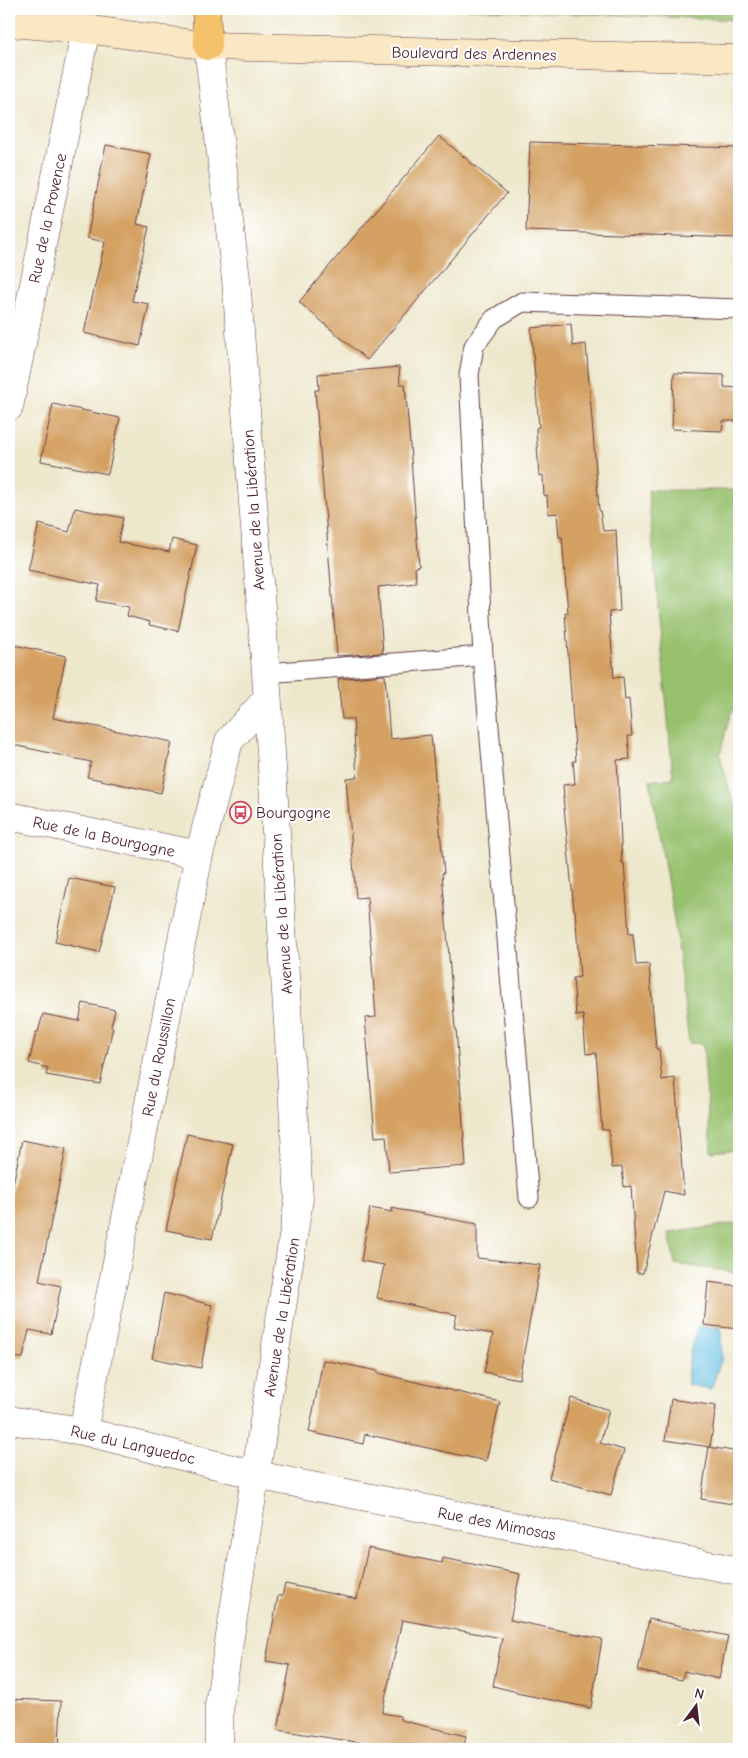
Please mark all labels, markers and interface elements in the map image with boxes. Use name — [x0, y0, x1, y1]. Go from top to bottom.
street label: Boulevard des Ardennes — [391, 44, 557, 64]
street label: Rue de la Provence — [25, 152, 71, 285]
street label: Avenue de la Libération — [239, 429, 269, 591]
bus stop icon: Bourgogne — [228, 800, 252, 824]
place label: Bourgogne — [256, 804, 331, 822]
street label: Rue de la Bourgogne — [31, 813, 176, 861]
street label: Avenue de la Libération — [267, 833, 297, 995]
street label: Rue du Roussillon — [139, 996, 179, 1118]
street label: Avenue de la Libération — [261, 1236, 303, 1398]
street label: Rue du Languedoc — [69, 1422, 197, 1468]
street label: Rue des Mimosas — [436, 1504, 558, 1544]
north arrow — [670, 1680, 720, 1730]
text: N — [693, 1685, 706, 1703]

